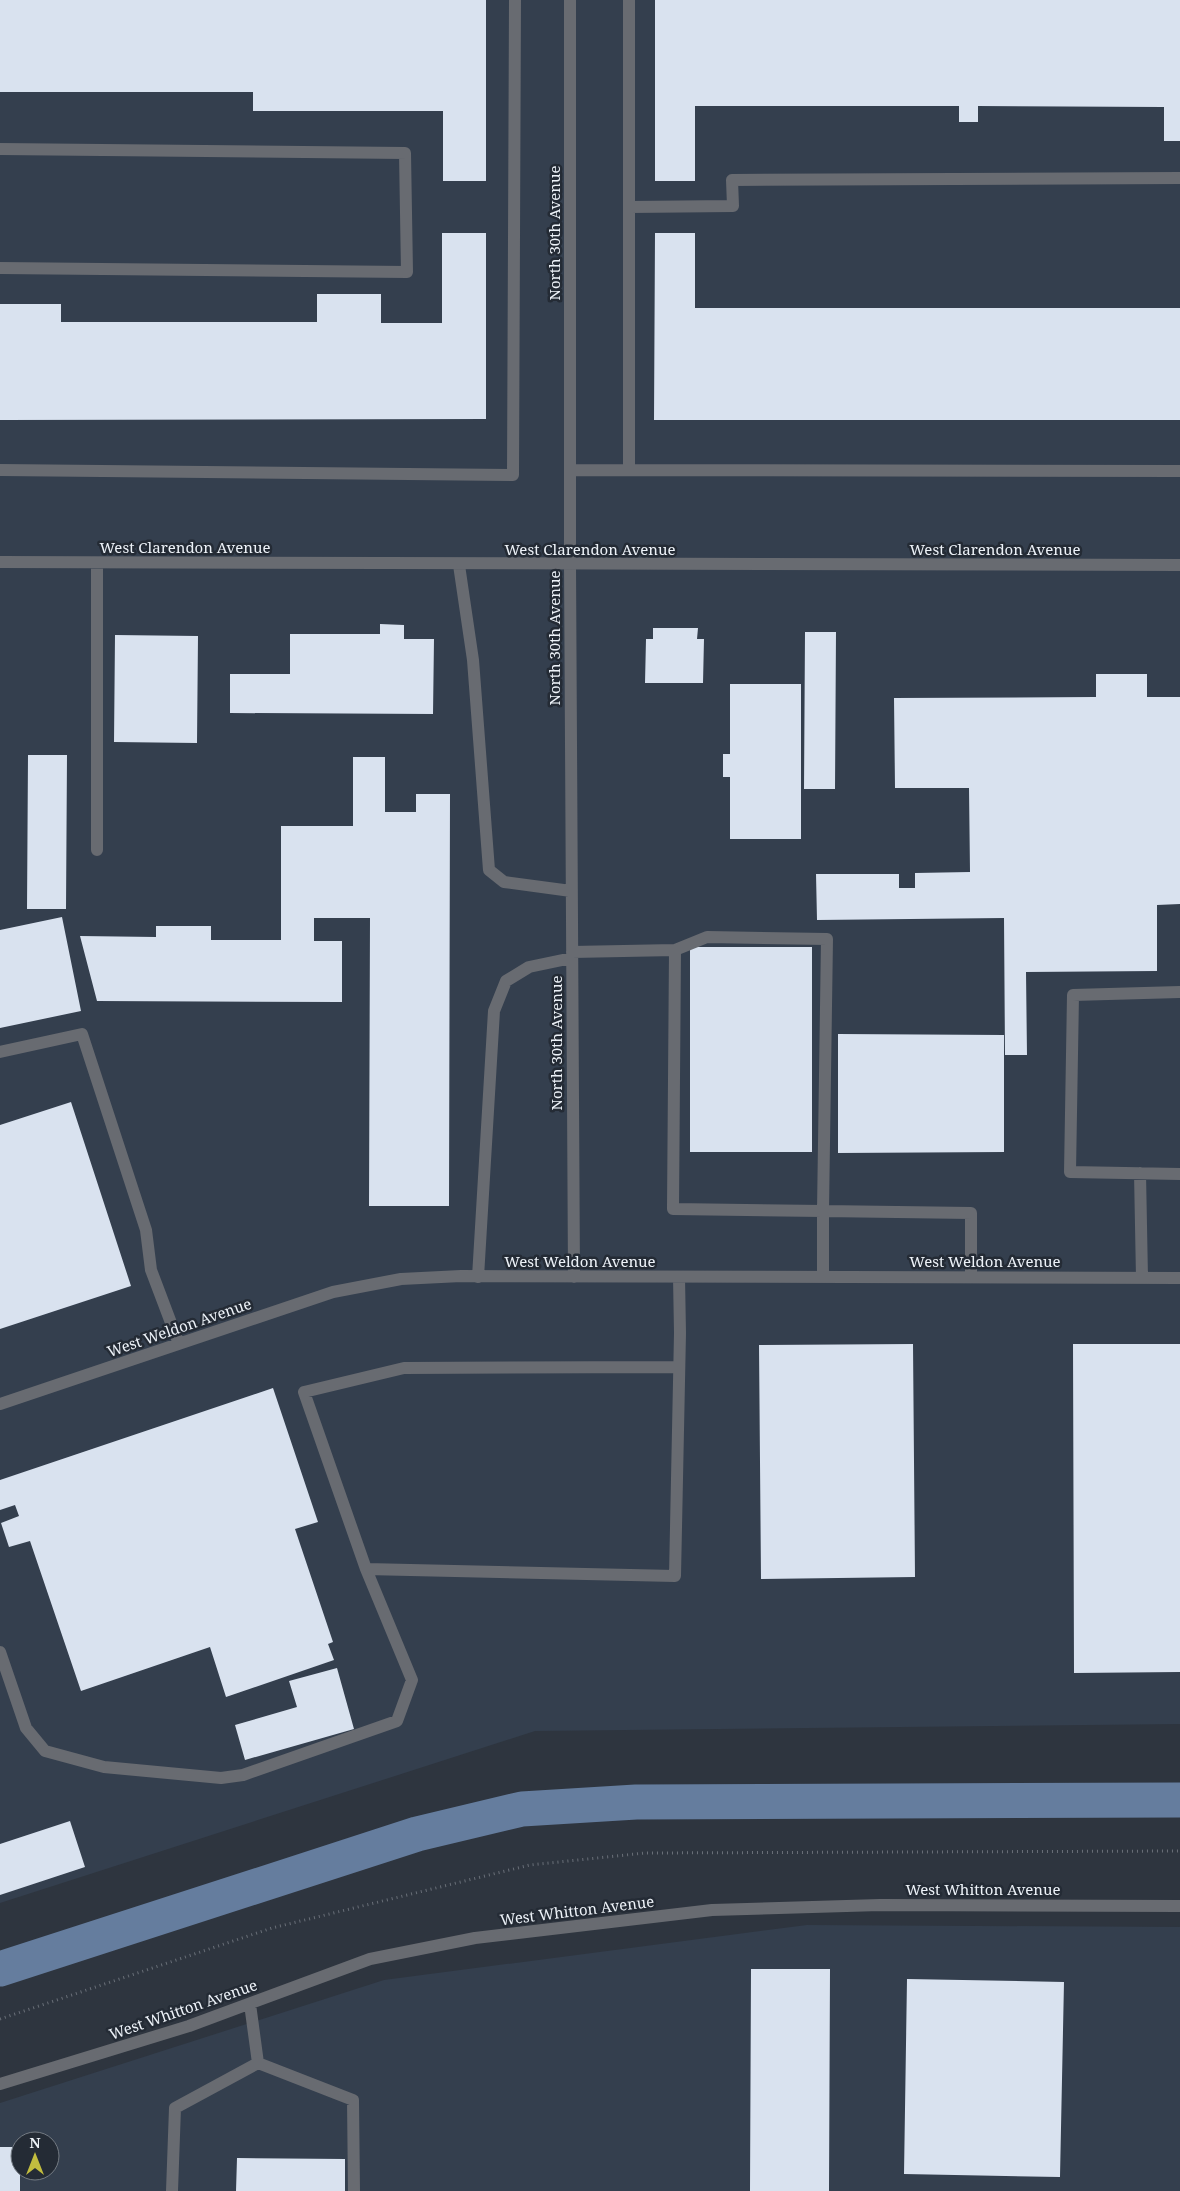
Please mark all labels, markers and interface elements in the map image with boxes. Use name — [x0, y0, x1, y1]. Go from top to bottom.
street label: North 30th Avenue — [544, 166, 564, 300]
street label: West Clarendon Avenue — [100, 537, 270, 557]
street label: West Clarendon Avenue — [505, 539, 675, 559]
street label: West Clarendon Avenue — [910, 539, 1080, 559]
street label: North 30th Avenue — [544, 571, 564, 705]
street label: North 30th Avenue — [546, 976, 566, 1110]
street label: West Weldon Avenue — [504, 1251, 656, 1271]
street label: West Weldon Avenue — [909, 1251, 1061, 1271]
street label: West Weldon Avenue — [104, 1293, 254, 1361]
street label: West Whitton Avenue — [905, 1879, 1061, 1899]
street label: West Whitton Avenue — [499, 1891, 655, 1929]
street label: West Whitton Avenue — [106, 1974, 260, 2044]
north arrow — [10, 2131, 60, 2181]
text: N — [29, 2133, 41, 2152]

